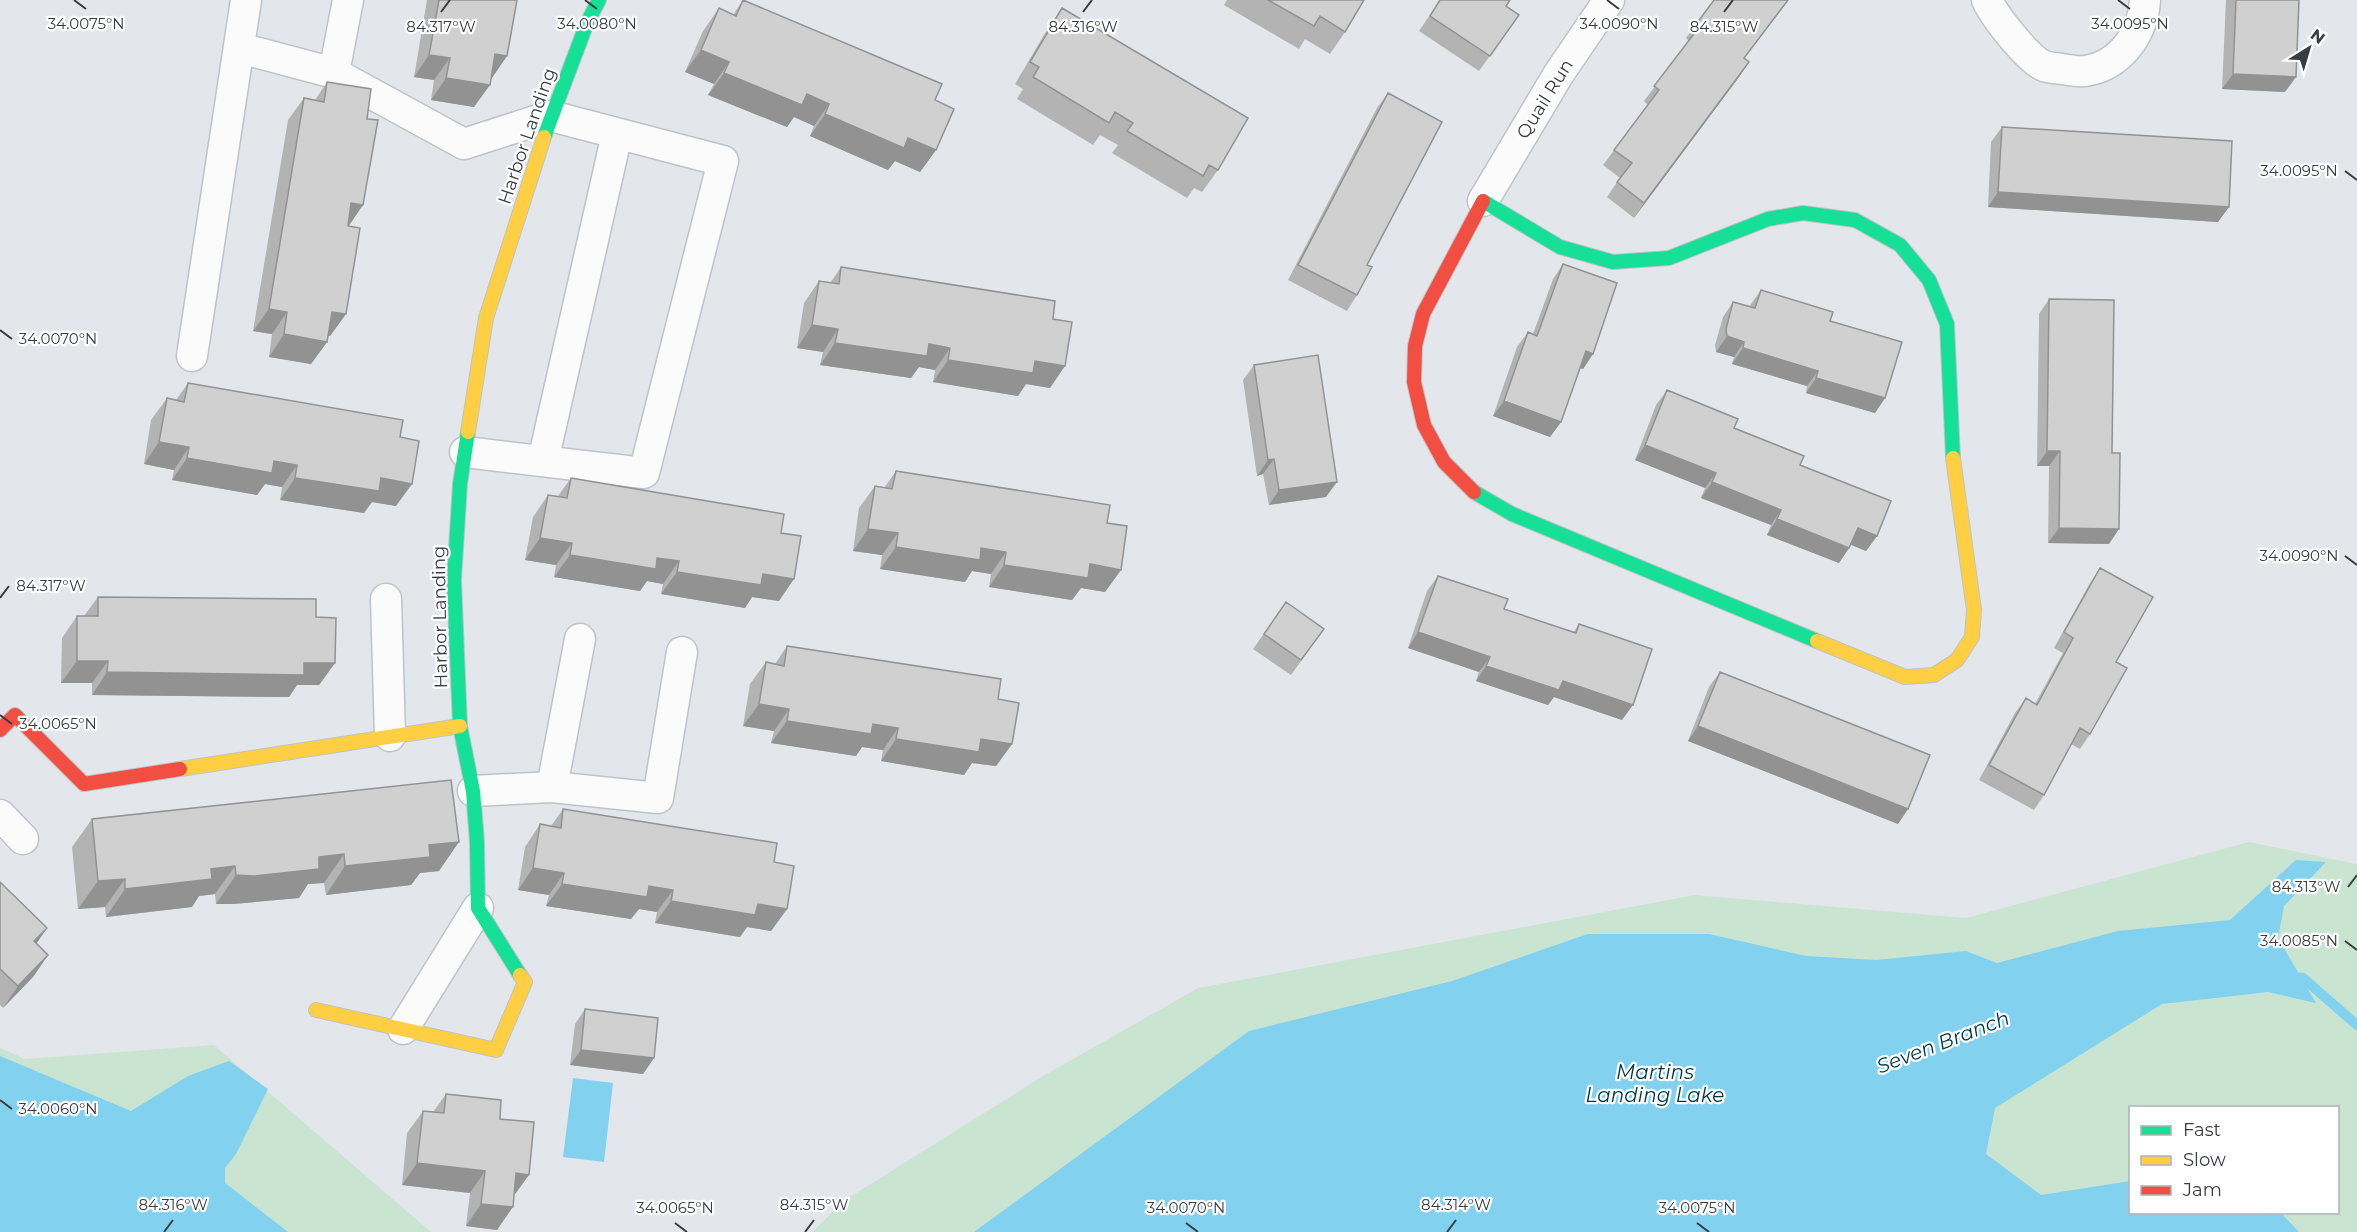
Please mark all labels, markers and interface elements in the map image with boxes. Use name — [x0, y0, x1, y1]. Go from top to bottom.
text: 34.0075°N — [48, 14, 124, 33]
text: 34.0080°N — [557, 14, 637, 33]
text: 34.0090°N — [1579, 14, 1659, 33]
text: 34.0095°N — [2091, 14, 2169, 33]
text: 84.317°W — [406, 17, 476, 36]
text: 84.316°W — [1048, 17, 1118, 36]
text: 84.315°W — [1690, 17, 1759, 36]
north arrow — [2279, 18, 2339, 78]
text: N — [2307, 25, 2329, 48]
street label: Quail Run — [1512, 55, 1578, 143]
street label: Harbor Landing — [493, 65, 561, 207]
text: 34.0095°N — [2260, 161, 2338, 180]
text: 34.0070°N — [19, 329, 97, 348]
street label: Harbor Landing — [428, 545, 452, 689]
text: 34.0090°N — [2259, 546, 2339, 565]
text: 84.317°W — [16, 576, 86, 595]
text: 34.0065°N — [19, 714, 97, 733]
text: 84.313°W — [2272, 877, 2341, 896]
text: 34.0085°N — [2260, 931, 2338, 950]
water label: Seven Branch — [1873, 1006, 2013, 1078]
water label: Martins Landing Lake — [1586, 1060, 1724, 1107]
text: 34.0060°N — [18, 1099, 98, 1118]
legend — [2129, 1106, 2339, 1214]
text: Fast — [2183, 1119, 2221, 1141]
text: Slow — [2183, 1149, 2226, 1171]
text: Jam — [2182, 1179, 2222, 1201]
text: 84.316°W — [138, 1195, 208, 1214]
text: 84.315°W — [780, 1195, 849, 1214]
text: 84.314°W — [1421, 1195, 1491, 1214]
text: 34.0065°N — [636, 1198, 714, 1217]
text: 34.0070°N — [1147, 1198, 1225, 1217]
text: 34.0075°N — [1659, 1198, 1735, 1217]

